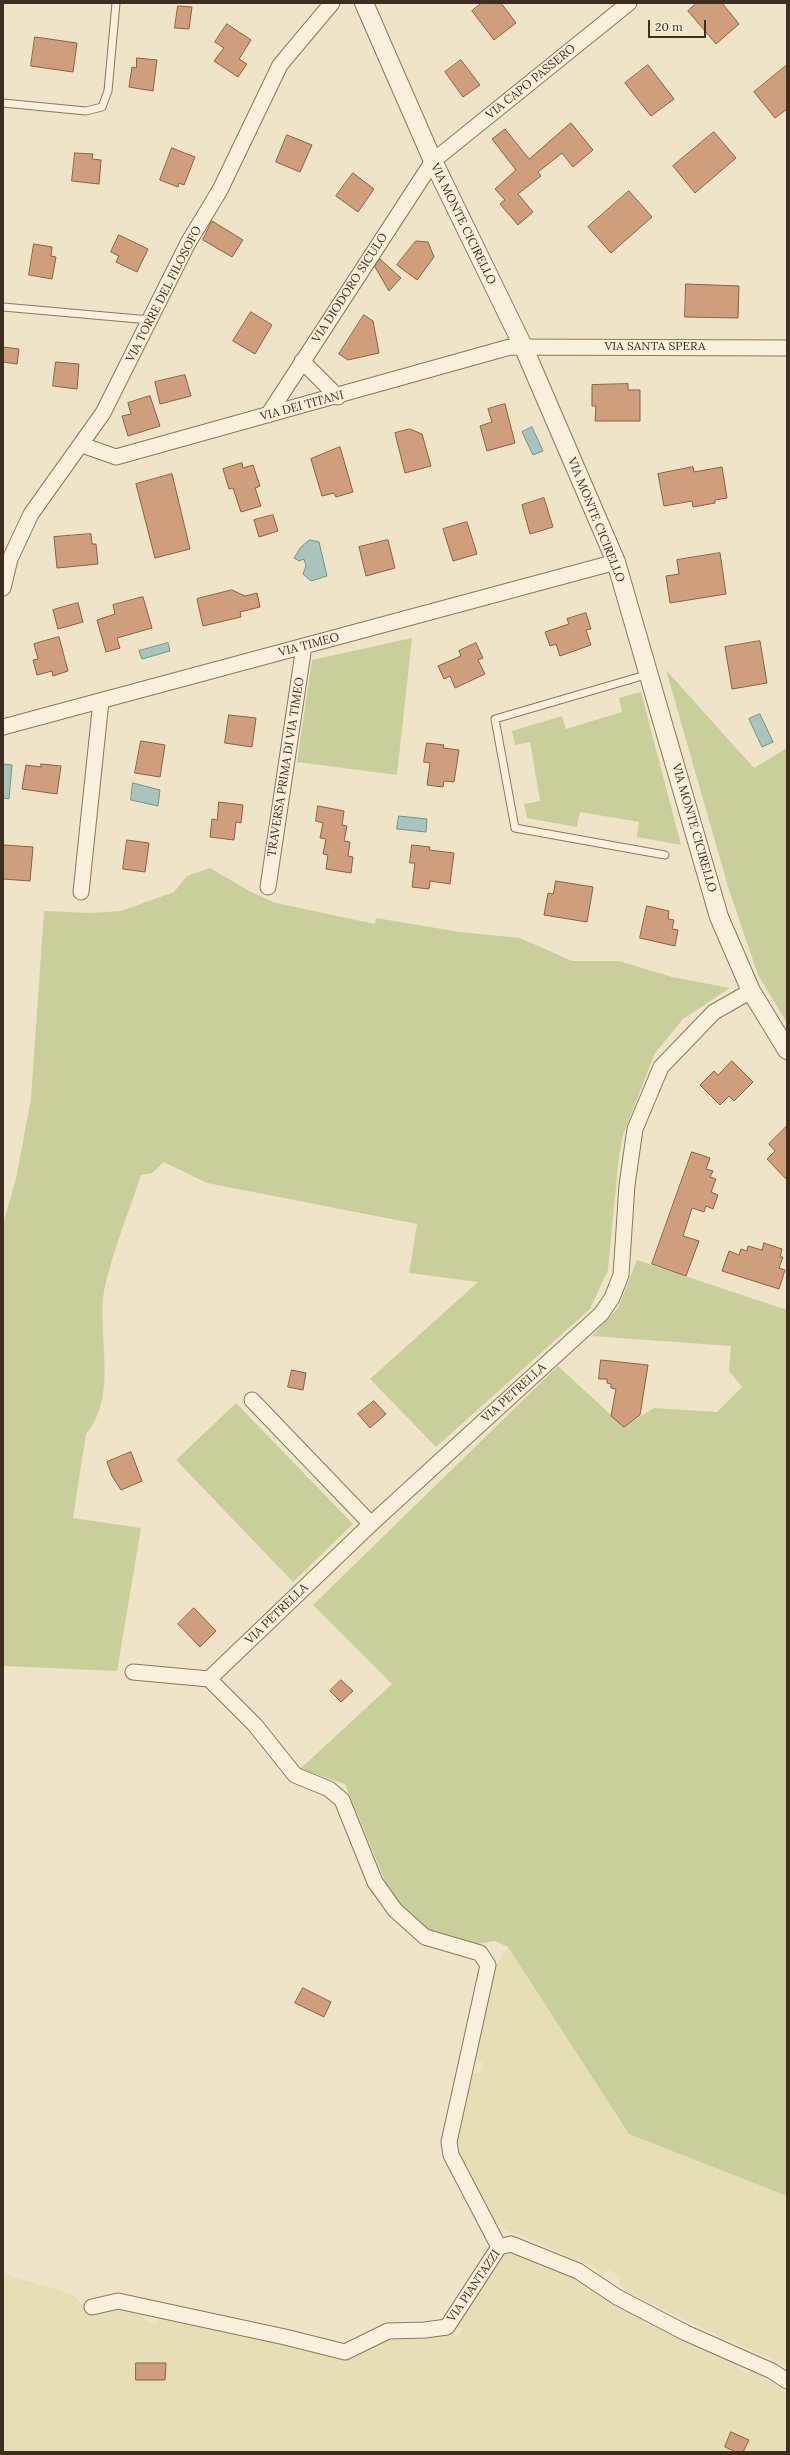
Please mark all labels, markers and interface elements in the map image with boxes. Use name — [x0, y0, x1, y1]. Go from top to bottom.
scale bar — [650, 12, 708, 38]
text: 20 m — [655, 19, 683, 34]
street label: VIA CAPO PASSERO — [483, 42, 579, 122]
street label: VIA MONTE CICIRELLO — [427, 161, 499, 287]
street label: VIA TORRE DEL FILOSOFO — [123, 224, 205, 364]
street label: VIA DIODORO SICULO — [309, 231, 391, 345]
street label: VIA SANTA SPERA — [604, 340, 706, 354]
street label: VIA DEI TITANI — [259, 388, 345, 424]
street label: VIA MONTE CICIRELLO — [564, 456, 628, 584]
street label: VIA TIMEO — [277, 630, 341, 660]
street label: TRAVERSA PRIMA DI VIA TIMEO — [265, 676, 307, 858]
street label: VIA MONTE CICIRELLO — [669, 762, 719, 894]
street label: VIA PETRELLA — [479, 1360, 549, 1426]
street label: VIA PETRELLA — [243, 1581, 311, 1647]
street label: VIA PIANTAZZI — [445, 2247, 503, 2325]

